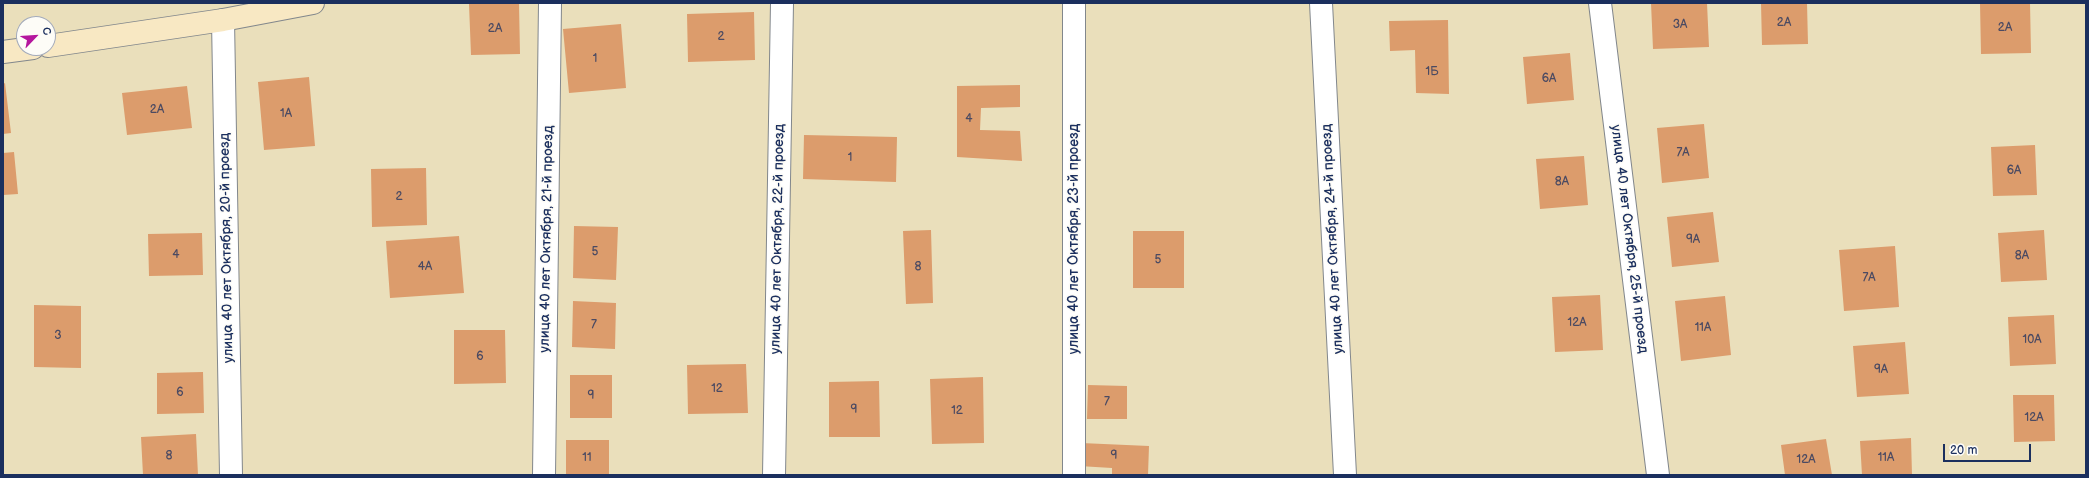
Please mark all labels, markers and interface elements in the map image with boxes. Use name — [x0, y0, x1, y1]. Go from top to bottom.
north arrow — [16, 16, 56, 56]
house number: 2А — [1777, 16, 1791, 30]
house number: 3А — [1673, 18, 1687, 32]
house number: 2А — [1998, 21, 2012, 35]
house number: 2А — [488, 22, 502, 36]
text: С — [39, 25, 54, 37]
house number: 2 — [717, 30, 725, 44]
house number: 1 — [593, 52, 597, 66]
house number: 1Б — [1426, 65, 1438, 79]
house number: 6А — [1542, 72, 1556, 86]
house number: 2А — [150, 103, 164, 117]
house number: 1А — [280, 107, 292, 121]
house number: 4 — [965, 112, 973, 126]
street label: улица 40 лет Октября, 22-й проезд — [768, 124, 788, 354]
street label: улица 40 лет Октября, 23-й проезд — [1066, 124, 1082, 354]
street label: улица 40 лет Октября, 24-й проезд — [1319, 124, 1347, 354]
street label: улица 40 лет Октября, 25-й проезд — [1607, 124, 1651, 354]
street label: улица 40 лет Октября, 21-й проезд — [537, 125, 557, 353]
street label: улица 40 лет Октября, 20-й проезд — [217, 133, 237, 363]
house number: 7А — [1676, 146, 1690, 160]
house number: 1 — [848, 151, 852, 165]
house number: 6А — [2007, 164, 2021, 178]
house number: 8А — [1555, 175, 1569, 189]
house number: 2 — [395, 190, 403, 204]
house number: 9А — [1686, 233, 1700, 247]
house number: 5 — [592, 245, 598, 259]
house number: 4 — [172, 248, 180, 262]
house number: 8А — [2015, 249, 2029, 263]
house number: 5 — [1155, 253, 1161, 267]
house number: 4А — [418, 260, 432, 274]
house number: 8 — [915, 260, 921, 274]
house number: 7А — [1862, 271, 1876, 285]
house number: 12А — [1568, 316, 1586, 330]
house number: 7 — [591, 318, 597, 332]
house number: 11А — [1695, 321, 1711, 335]
house number: 3 — [54, 329, 62, 343]
house number: 10А — [2023, 333, 2041, 347]
house number: 6 — [476, 350, 484, 364]
house number: 9А — [1874, 363, 1888, 377]
house number: 12 — [711, 382, 723, 396]
house number: 6 — [176, 386, 184, 400]
house number: 9 — [588, 389, 594, 403]
house number: 7 — [1104, 395, 1110, 409]
house number: 9 — [851, 403, 857, 417]
house number: 12 — [951, 404, 963, 418]
house number: 12А — [2025, 411, 2043, 425]
scale bar — [1945, 436, 2033, 462]
text: 20 m — [1950, 443, 1977, 458]
house number: 8 — [166, 449, 172, 463]
house number: 9 — [1111, 449, 1117, 463]
house number: 11 — [582, 451, 592, 465]
house number: 11А — [1878, 451, 1894, 465]
house number: 12А — [1797, 453, 1815, 467]

